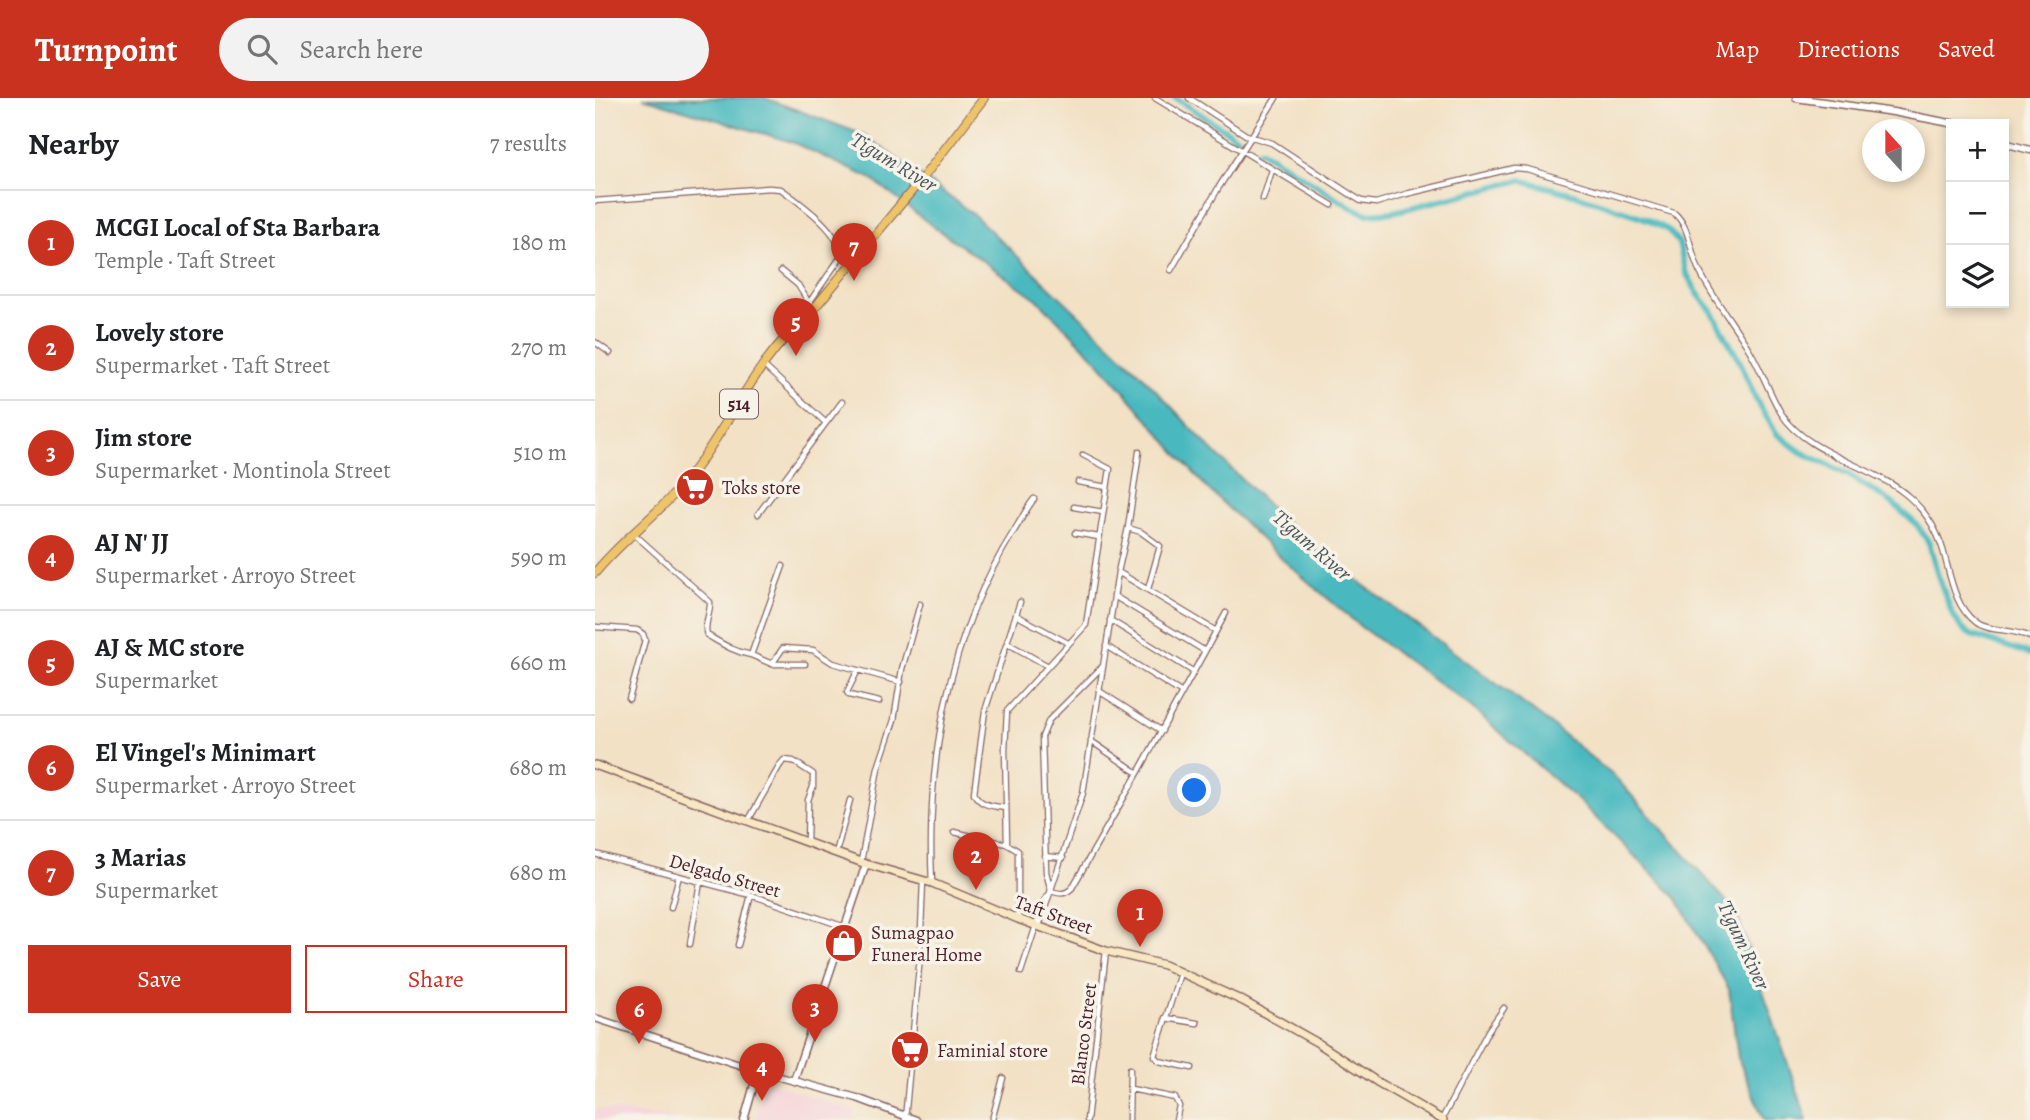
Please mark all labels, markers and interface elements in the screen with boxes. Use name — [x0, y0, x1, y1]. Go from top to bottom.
search box — [219, 18, 709, 81]
text: Turnpoint — [35, 27, 177, 72]
icon: search — [243, 30, 281, 68]
text: Search here — [299, 32, 423, 67]
text: Map — [1715, 33, 1759, 65]
text: Directions — [1797, 33, 1900, 65]
text: Saved — [1938, 33, 1995, 65]
north arrow — [1862, 119, 1925, 182]
map controls — [1946, 119, 2009, 308]
button: + — [1946, 119, 2009, 182]
text: Nearby — [28, 124, 119, 164]
water label: Tigum River — [846, 125, 943, 199]
text: 7 results — [490, 128, 567, 159]
button: − — [1946, 182, 2009, 245]
text: MCGI Local of Sta Barbara — [95, 210, 380, 245]
pin: 7 — [831, 223, 877, 281]
text: 1 — [47, 227, 55, 258]
text: 180 m — [512, 227, 567, 258]
text: Temple · Taft Street — [95, 245, 276, 276]
button: layers — [1946, 245, 2009, 308]
pin: 5 — [773, 298, 819, 356]
text: Lovely store — [95, 315, 224, 350]
text: 2 — [45, 332, 57, 363]
text: 270 m — [510, 332, 567, 363]
text: Supermarket · Taft Street — [95, 350, 330, 381]
road number: 514 — [720, 390, 758, 418]
text: Jim store — [95, 420, 192, 455]
text: 3 — [46, 437, 56, 468]
text: 510 m — [513, 437, 567, 468]
text: Supermarket · Montinola Street — [95, 455, 391, 486]
supermarket icon: Toks store — [674, 466, 716, 508]
place label: Toks store — [722, 475, 801, 501]
water label: Tigum River — [1267, 503, 1358, 587]
text: AJ N' JJ — [95, 525, 169, 560]
text: 4 — [46, 542, 56, 573]
text: 590 m — [511, 542, 567, 573]
text: Supermarket · Arroyo Street — [95, 560, 356, 591]
text: AJ & MC store — [95, 630, 245, 665]
text: 5 — [46, 647, 56, 678]
text: 660 m — [510, 647, 567, 678]
text: Supermarket — [95, 665, 218, 696]
text: El Vingel's Minimart — [95, 735, 316, 770]
text: 6 — [46, 752, 56, 783]
text: 680 m — [509, 752, 567, 783]
text: Supermarket · Arroyo Street — [95, 770, 356, 801]
your location — [1177, 773, 1211, 807]
pin: 2 — [953, 832, 999, 890]
text: 3 Marias — [95, 840, 186, 875]
street label: Delgado Street — [666, 848, 783, 904]
text: 7 — [46, 857, 56, 888]
text: 680 m — [509, 857, 567, 888]
text: Supermarket — [95, 875, 218, 906]
street label: Taft Street — [1011, 889, 1096, 941]
pin: 1 — [1117, 889, 1163, 947]
water label: Tigum River — [1711, 896, 1777, 995]
place label: Sumagpao Funeral Home — [871, 920, 982, 968]
shop icon: Sumagpao Funeral Home — [823, 922, 865, 964]
button: Save — [28, 945, 291, 1013]
button: Share — [305, 945, 567, 1013]
street label: Blanco Street — [1065, 981, 1103, 1087]
pin: 3 — [792, 984, 838, 1042]
pin: 6 — [616, 986, 662, 1044]
supermarket icon: Faminial store — [889, 1029, 931, 1071]
place label: Faminial store — [937, 1038, 1048, 1064]
pin: 4 — [739, 1043, 785, 1101]

